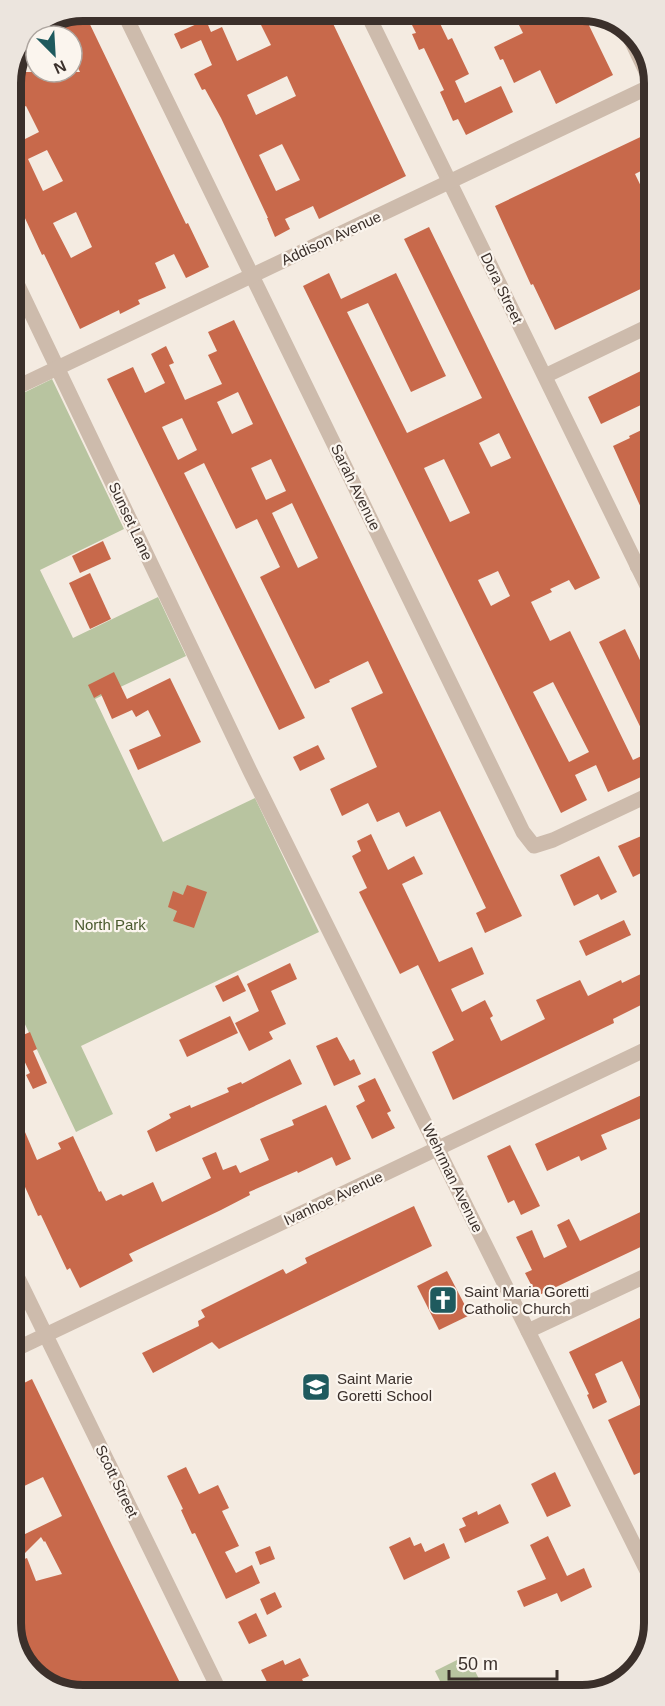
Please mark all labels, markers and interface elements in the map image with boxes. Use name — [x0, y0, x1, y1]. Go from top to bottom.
north arrow — [24, 24, 84, 84]
text: N — [51, 57, 69, 77]
street label: Addison Avenue — [278, 207, 384, 269]
street label: Dora Street — [478, 250, 527, 327]
street label: Sarah Avenue — [328, 441, 384, 533]
street label: Sunset Lane — [105, 479, 157, 563]
park label: North Park — [74, 916, 146, 933]
street label: Wehrman Avenue — [419, 1121, 487, 1235]
street label: Ivanhoe Avenue — [281, 1168, 385, 1228]
place label: Saint Maria Goretti Catholic Church — [464, 1283, 589, 1317]
church icon: Saint Maria Goretti Catholic Church — [427, 1284, 459, 1316]
place label: Saint Marie Goretti School — [337, 1370, 432, 1404]
school or university icon: Saint Marie Goretti School — [300, 1371, 332, 1403]
street label: Scott Street — [92, 1442, 142, 1521]
scale bar — [449, 1643, 557, 1681]
text: 50 m — [458, 1654, 498, 1674]

